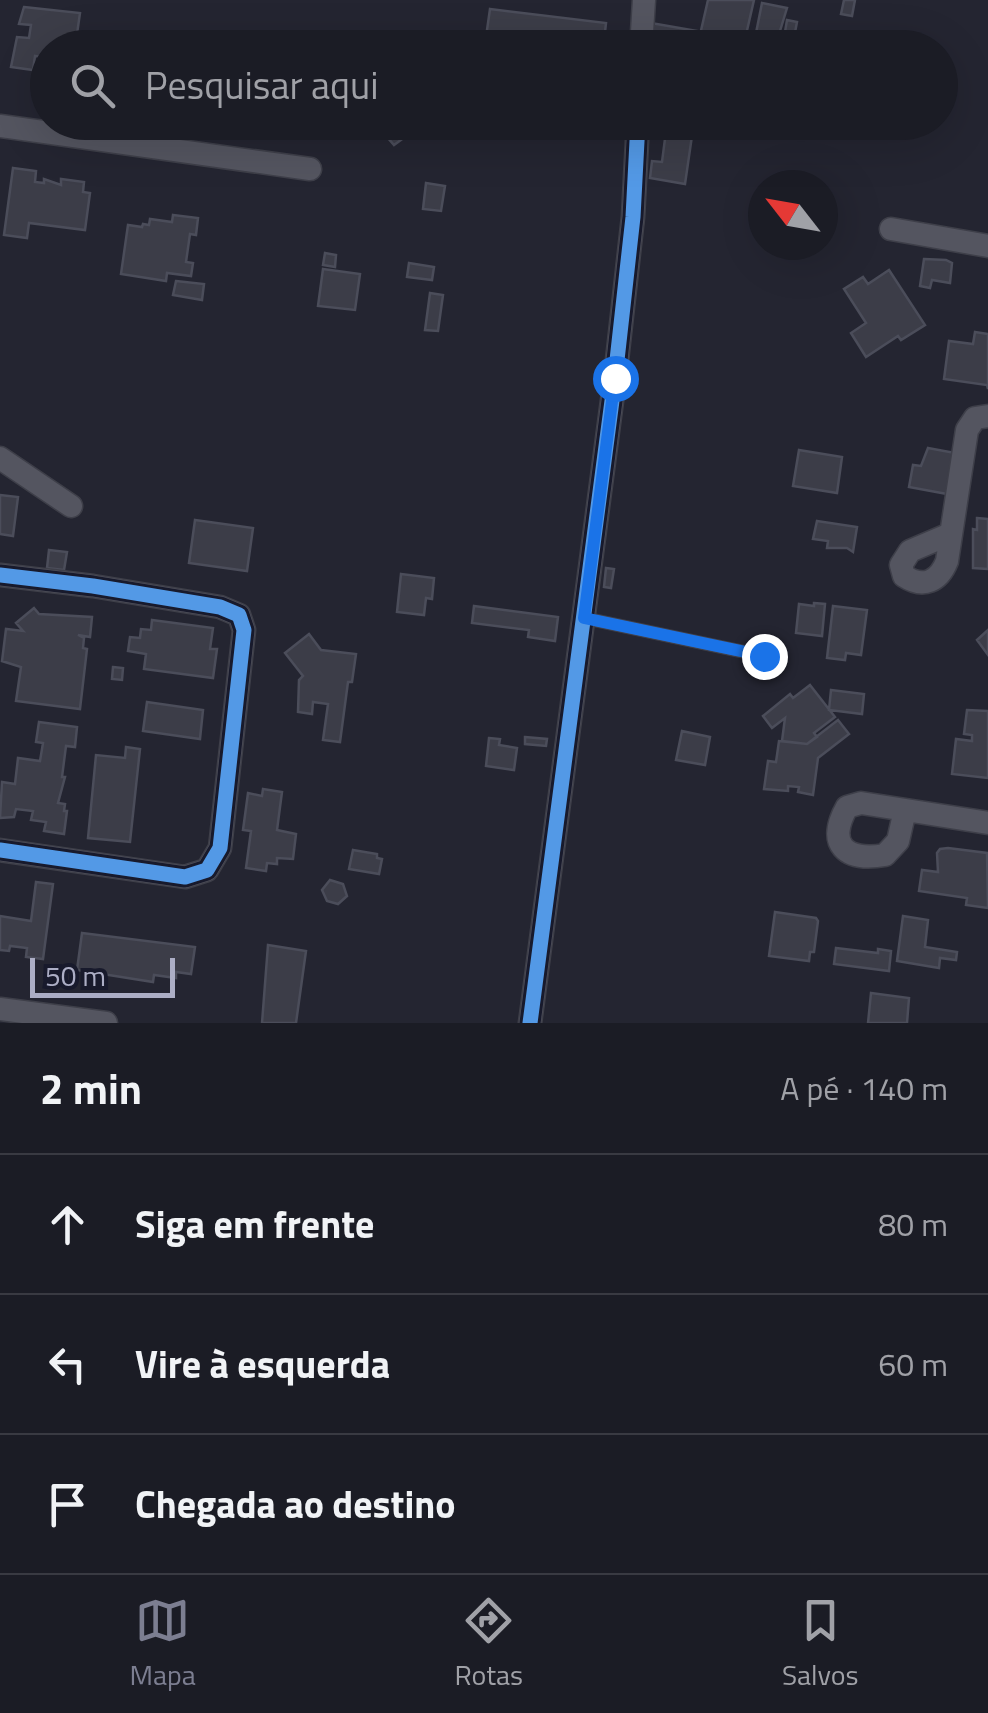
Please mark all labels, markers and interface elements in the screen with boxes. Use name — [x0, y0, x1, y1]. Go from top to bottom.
search box — [30, 30, 958, 140]
text: Pesquisar aqui — [145, 56, 378, 114]
icon: search — [65, 58, 120, 113]
north arrow — [748, 170, 838, 260]
route start — [593, 356, 639, 402]
route end — [742, 634, 788, 680]
scale bar — [30, 953, 175, 998]
text: 50 m — [45, 954, 106, 997]
text: 2 min — [40, 1056, 142, 1120]
text: A pé · 140 m — [780, 1064, 948, 1112]
text: Siga em frente — [135, 1195, 374, 1253]
icon: ahead — [40, 1197, 95, 1252]
text: 80 m — [878, 1200, 948, 1248]
text: Vire à esquerda — [135, 1335, 390, 1393]
icon: left — [40, 1337, 95, 1392]
text: 60 m — [878, 1340, 948, 1388]
text: Chegada ao destino — [135, 1475, 455, 1533]
icon: arrive — [40, 1477, 95, 1532]
tab: Mapa — [129, 1593, 196, 1696]
tab: Rotas — [455, 1593, 523, 1696]
tab: Salvos — [782, 1593, 859, 1696]

